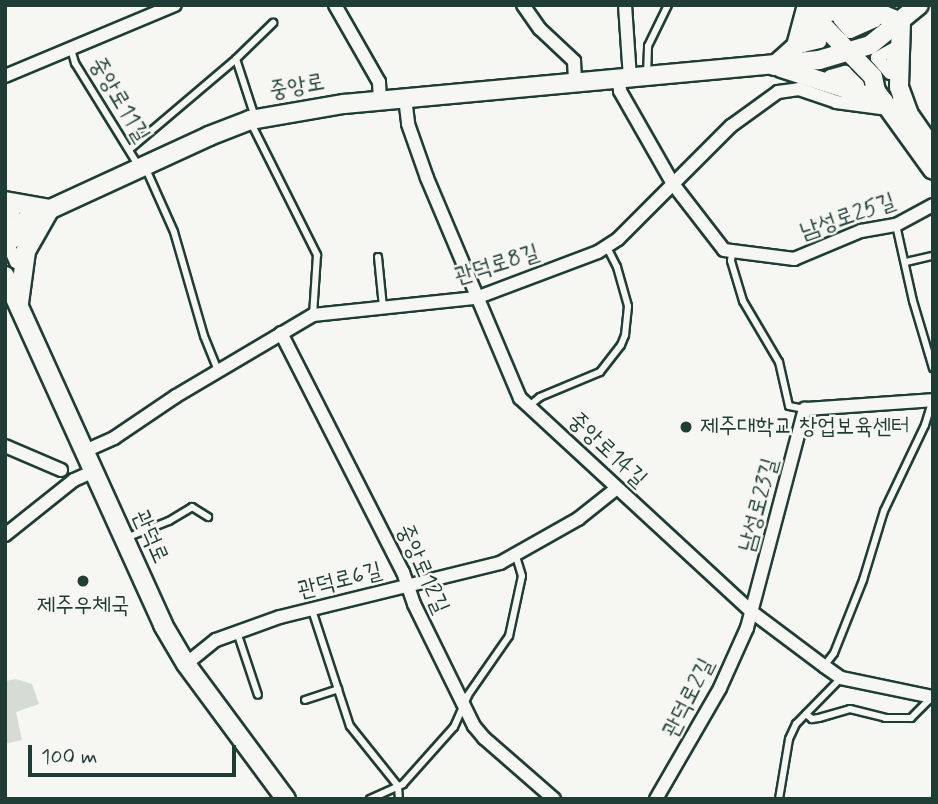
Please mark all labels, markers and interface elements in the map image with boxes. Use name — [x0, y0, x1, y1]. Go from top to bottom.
street label: 중앙로11길 — [83, 52, 155, 148]
street label: 중앙로 — [267, 69, 327, 105]
street label: 남성로25길 — [797, 188, 899, 246]
street label: 관덕로8길 — [451, 239, 543, 291]
street label: 중앙로14길 — [562, 407, 652, 493]
place label: 제주대학교 창업보육센터 — [700, 413, 910, 441]
marker: 제주대학교 창업보육센터 — [678, 419, 694, 435]
street label: 남성로23길 — [733, 455, 785, 555]
street label: 관덕로 — [126, 506, 174, 568]
street label: 중앙로12길 — [390, 520, 454, 618]
street label: 관덕로6길 — [295, 557, 385, 605]
marker: 제주우체국 — [75, 573, 91, 589]
place label: 제주우체국 — [37, 592, 129, 620]
street label: 관덕로2길 — [657, 654, 721, 742]
scale bar — [32, 730, 240, 774]
text: 100 m — [41, 743, 97, 771]

